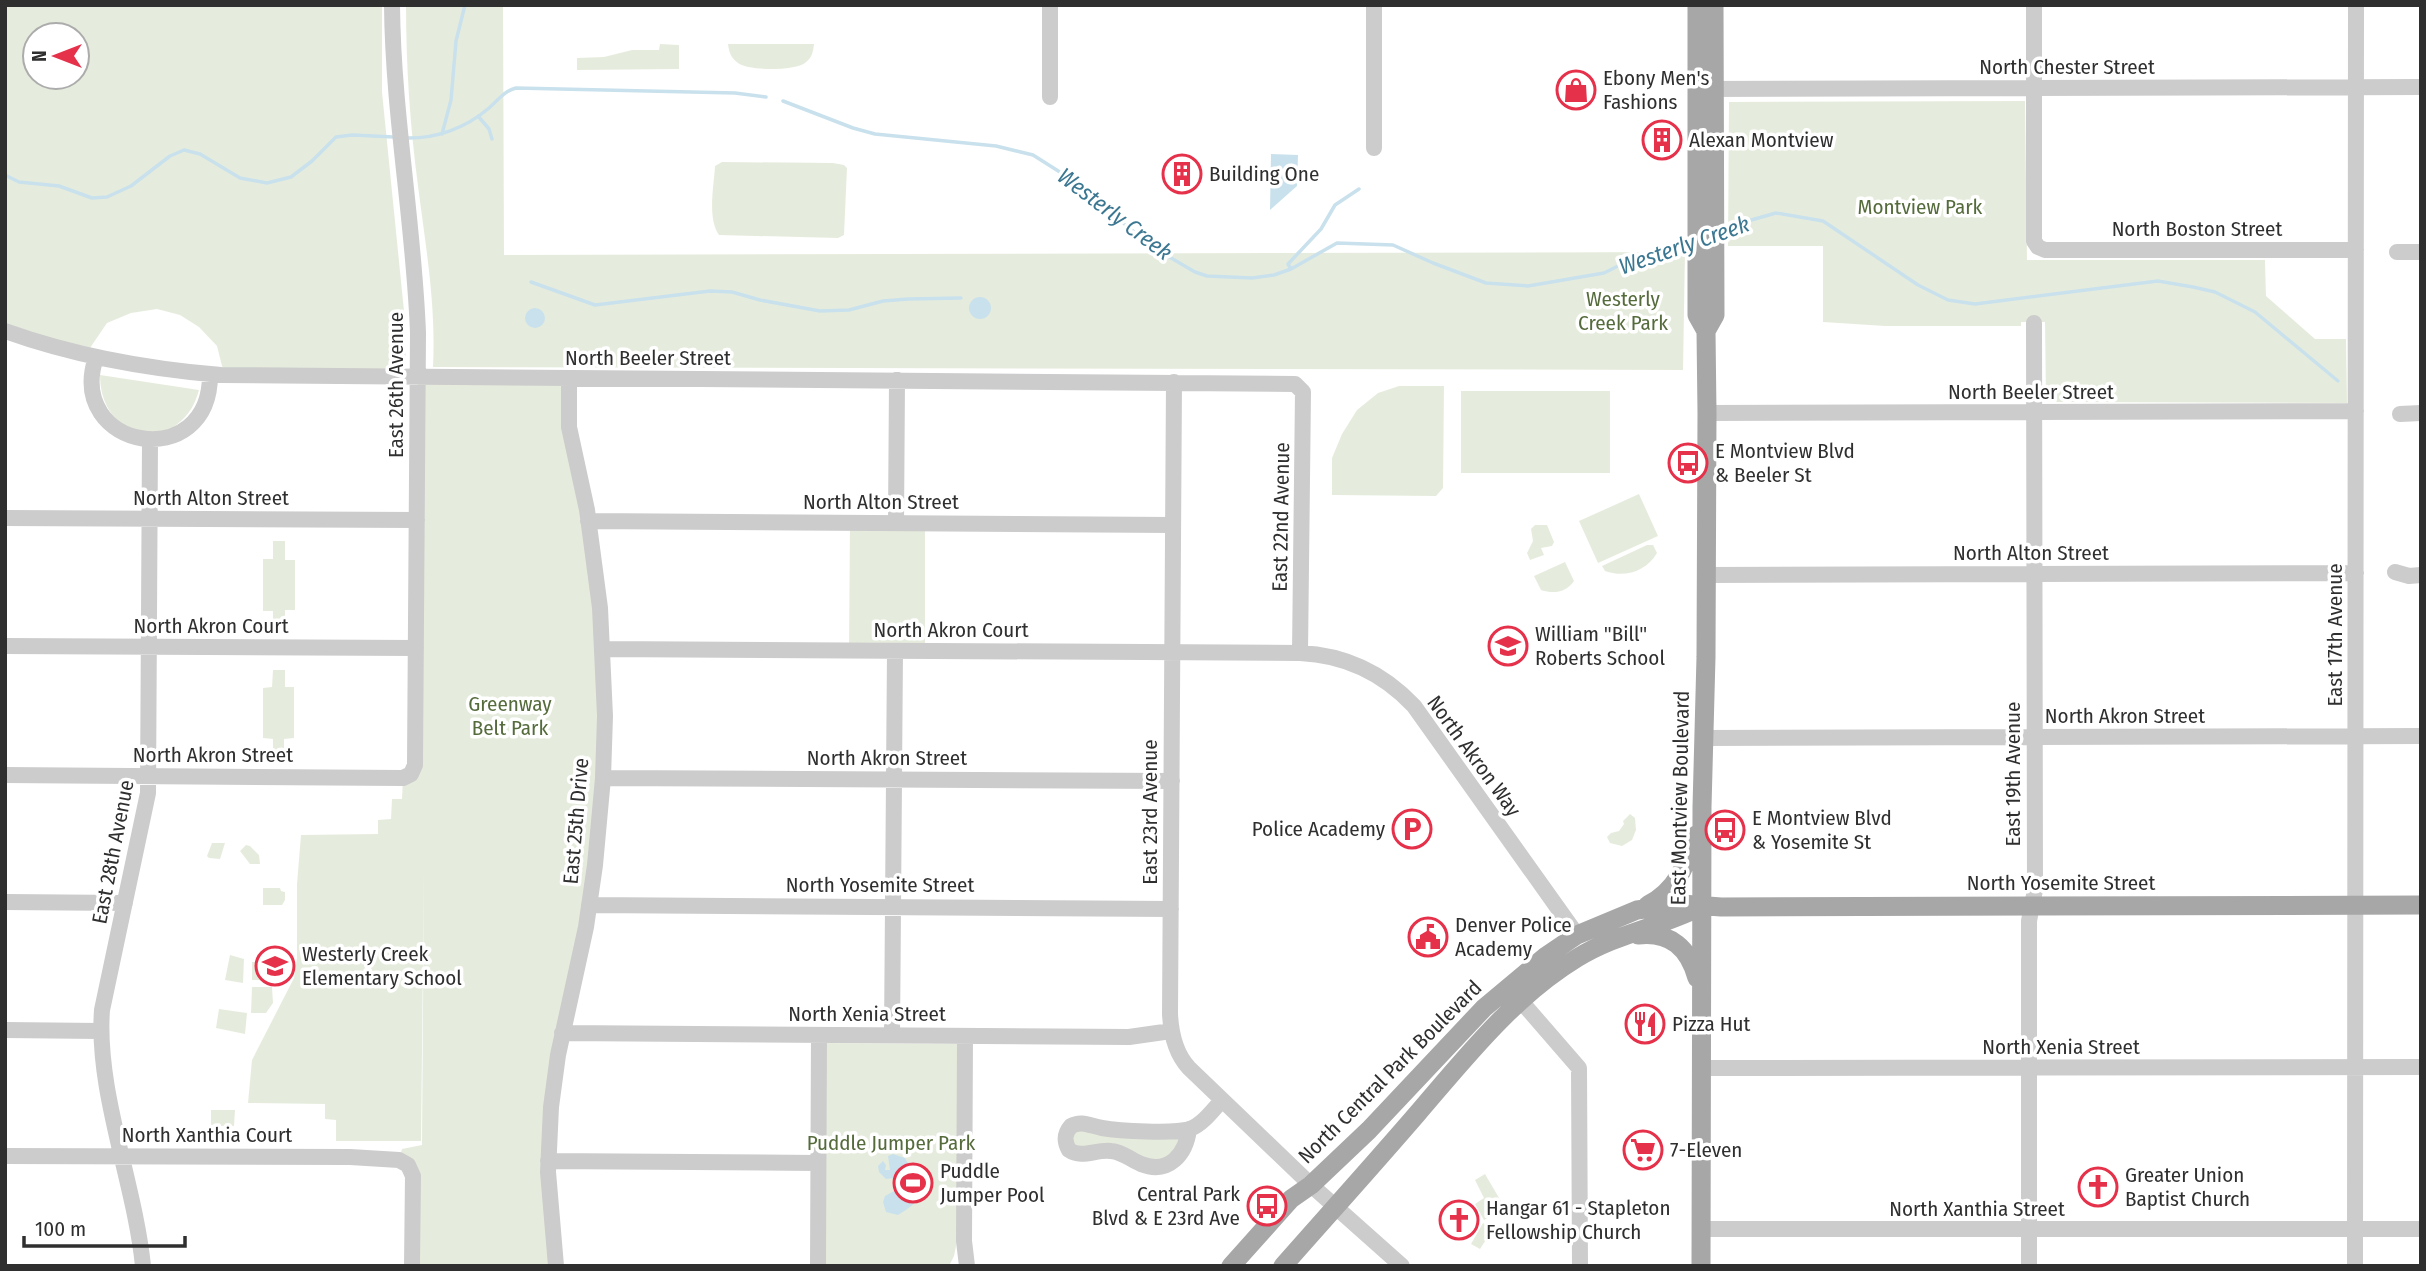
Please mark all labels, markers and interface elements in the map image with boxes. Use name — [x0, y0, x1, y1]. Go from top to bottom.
north arrow — [21, 21, 91, 91]
text: N — [28, 50, 51, 62]
street label: North Chester Street — [1979, 54, 2155, 80]
place label: Ebony Men's Fashions — [1603, 65, 1709, 115]
shop icon: Ebony Men's Fashions — [1555, 69, 1597, 111]
building icon: Alexan Montview — [1641, 119, 1683, 161]
place label: Alexan Montview — [1689, 127, 1834, 153]
building icon: Building One — [1161, 153, 1203, 195]
place label: Building One — [1209, 161, 1319, 187]
water label: Westerly Creek — [1052, 162, 1178, 266]
park label: Montview Park — [1858, 194, 1983, 220]
water label: Westerly Creek — [1615, 210, 1753, 280]
street label: North Boston Street — [2112, 216, 2282, 242]
park label: Westerly Creek Park — [1578, 286, 1668, 336]
street label: East 26th Avenue — [383, 312, 409, 458]
street label: North Beeler Street — [565, 345, 731, 371]
street label: North Beeler Street — [1948, 379, 2114, 405]
place label: E Montview Blvd & Beeler St — [1715, 438, 1855, 488]
street label: East 22nd Avenue — [1267, 442, 1295, 592]
bus stop icon: E Montview Blvd & Beeler St — [1667, 442, 1709, 484]
street label: North Alton Street — [133, 485, 289, 511]
street label: North Alton Street — [803, 489, 959, 515]
street label: North Alton Street — [1953, 540, 2109, 566]
street label: East 17th Avenue — [2322, 563, 2348, 707]
street label: North Akron Court — [133, 613, 289, 639]
street label: North Akron Court — [873, 617, 1029, 643]
place label: William "Bill" Roberts School — [1535, 621, 1665, 671]
school or university icon: William "Bill" Roberts School — [1487, 625, 1529, 667]
street label: North Akron Way — [1421, 690, 1527, 822]
street label: East Montview Boulevard — [1665, 690, 1695, 906]
park label: Greenway Belt Park — [468, 691, 552, 741]
street label: East 19th Avenue — [2000, 702, 2026, 846]
street label: North Akron Street — [2045, 703, 2205, 729]
street label: East 23rd Avenue — [1137, 739, 1163, 885]
street label: North Akron Street — [133, 742, 293, 768]
street label: North Akron Street — [807, 745, 967, 771]
street label: East 25th Drive — [558, 757, 594, 885]
street label: East 28th Avenue — [86, 778, 140, 926]
place label: E Montview Blvd & Yosemite St — [1752, 805, 1892, 855]
parking icon: Police Academy — [1391, 808, 1433, 850]
bus stop icon: E Montview Blvd & Yosemite St — [1704, 809, 1746, 851]
place label: Police Academy — [1252, 816, 1386, 842]
street label: North Yosemite Street — [1967, 870, 2155, 896]
street label: North Yosemite Street — [786, 872, 974, 898]
place label: Denver Police Academy — [1455, 912, 1572, 962]
public building icon: Denver Police Academy — [1407, 916, 1449, 958]
place label: Westerly Creek Elementary School — [302, 941, 462, 991]
school or university icon: Westerly Creek Elementary School — [254, 945, 296, 987]
street label: North Central Park Boulevard — [1293, 975, 1487, 1169]
street label: North Xenia Street — [788, 1001, 946, 1027]
restaurant icon: Pizza Hut — [1624, 1003, 1666, 1045]
place label: Pizza Hut — [1672, 1011, 1751, 1037]
street label: North Xenia Street — [1982, 1034, 2140, 1060]
street label: North Xanthia Court — [122, 1122, 292, 1148]
supermarket icon: 7-Eleven — [1622, 1129, 1664, 1171]
park label: Puddle Jumper Park — [807, 1130, 976, 1156]
place label: 7-Eleven — [1670, 1137, 1742, 1163]
place label: Puddle Jumper Pool — [940, 1158, 1045, 1208]
sports icon: Puddle Jumper Pool — [892, 1162, 934, 1204]
place label: Greater Union Baptist Church — [2125, 1162, 2250, 1212]
church icon: Greater Union Baptist Church — [2077, 1166, 2119, 1208]
place label: Central Park Blvd & E 23rd Ave — [1092, 1181, 1240, 1231]
bus stop icon: Central Park Blvd & E 23rd Ave — [1246, 1185, 1288, 1227]
place label: Hangar 61 - Stapleton Fellowship Church — [1486, 1195, 1670, 1245]
street label: North Xanthia Street — [1889, 1196, 2065, 1222]
church icon: Hangar 61 - Stapleton Fellowship Church — [1438, 1199, 1480, 1241]
scale bar — [24, 1204, 186, 1248]
text: 100 m — [35, 1216, 86, 1242]

